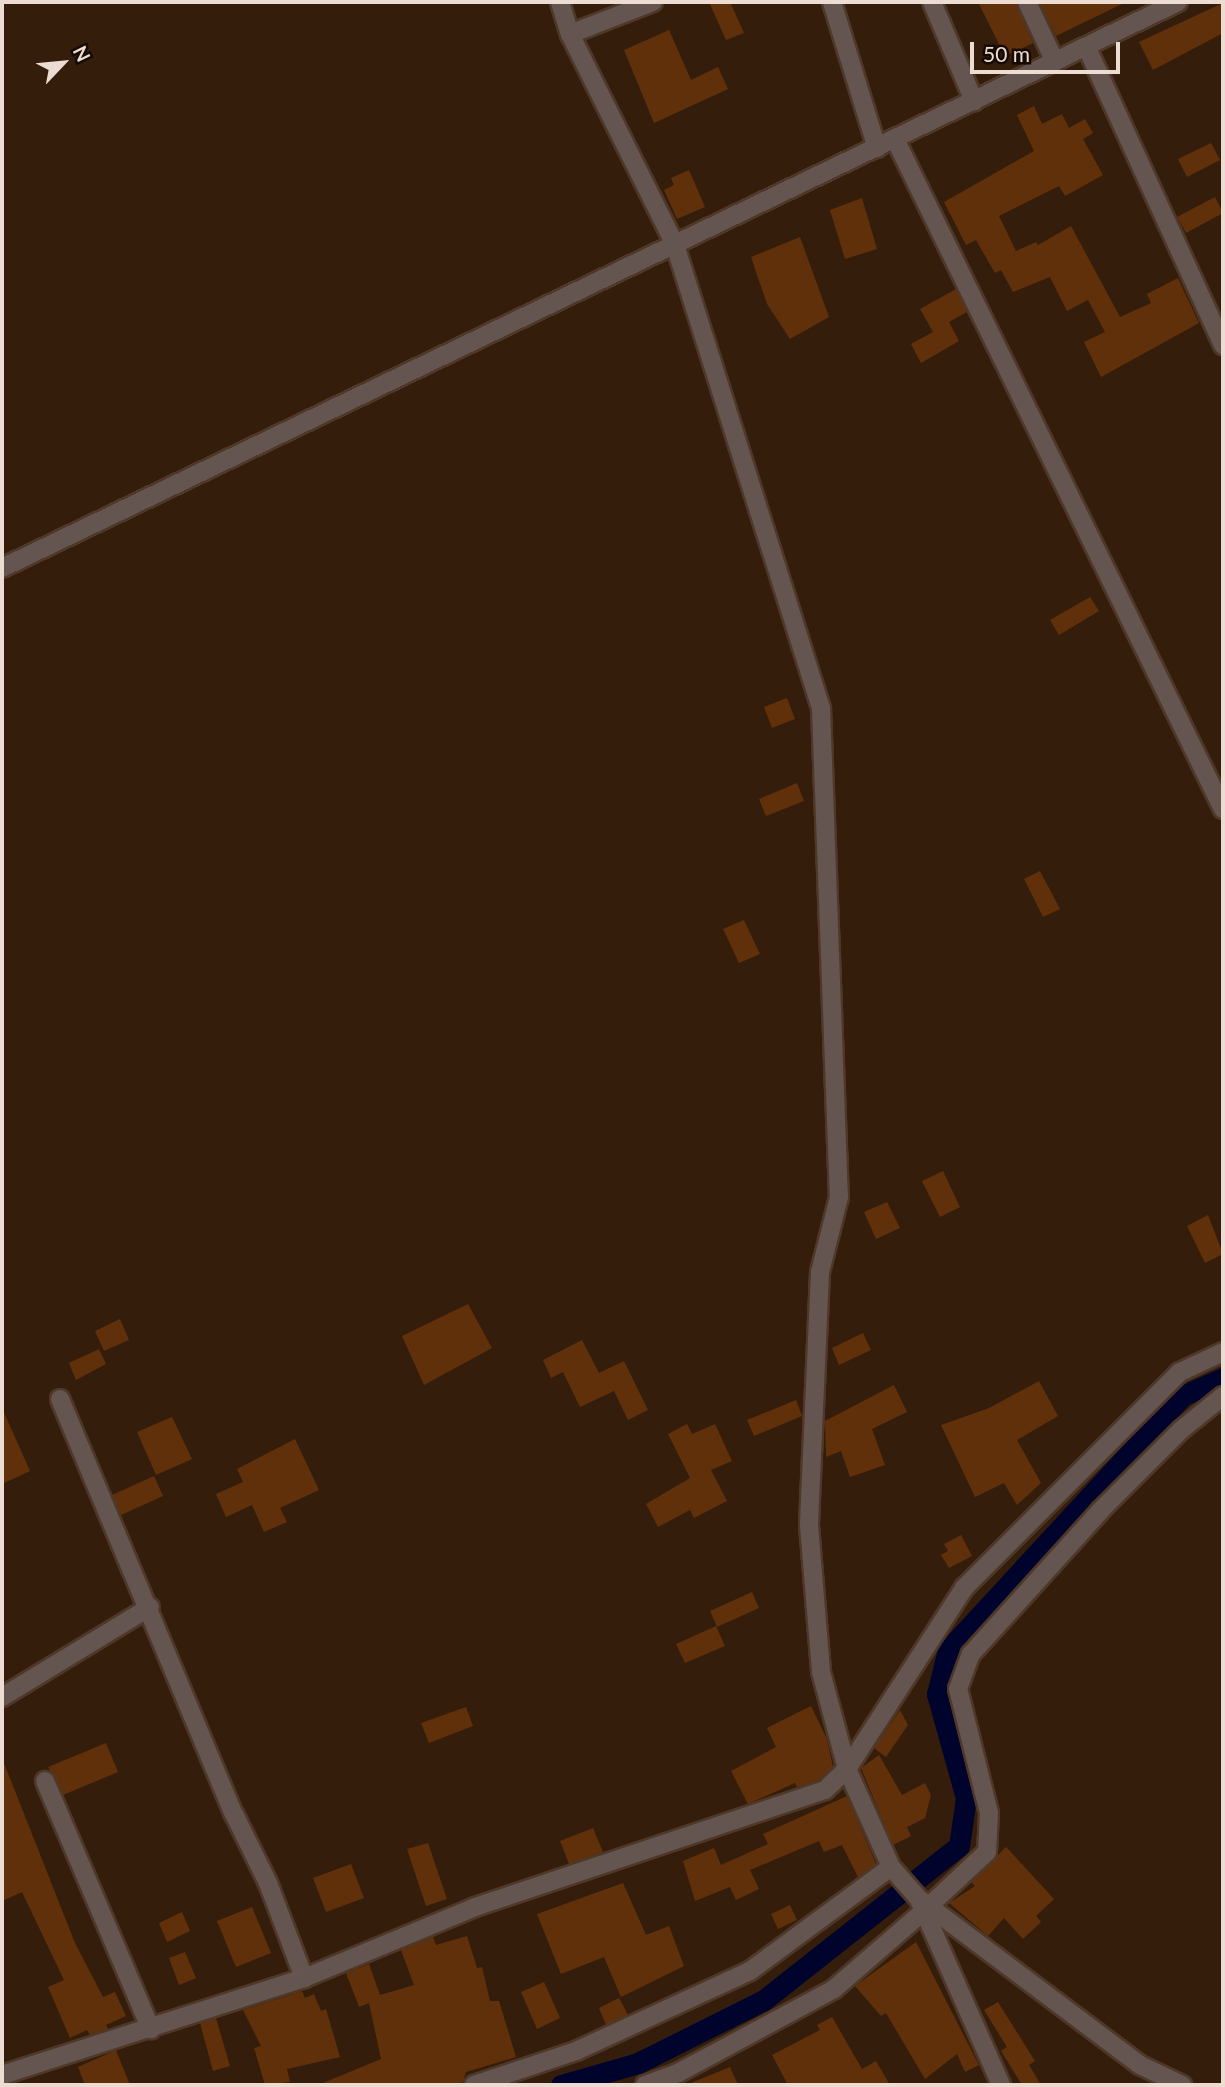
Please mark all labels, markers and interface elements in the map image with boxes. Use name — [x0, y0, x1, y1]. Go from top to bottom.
north arrow — [28, 28, 98, 98]
scale bar — [973, 28, 1124, 72]
text: 50 m — [983, 41, 1030, 66]
text: N — [69, 42, 96, 65]

